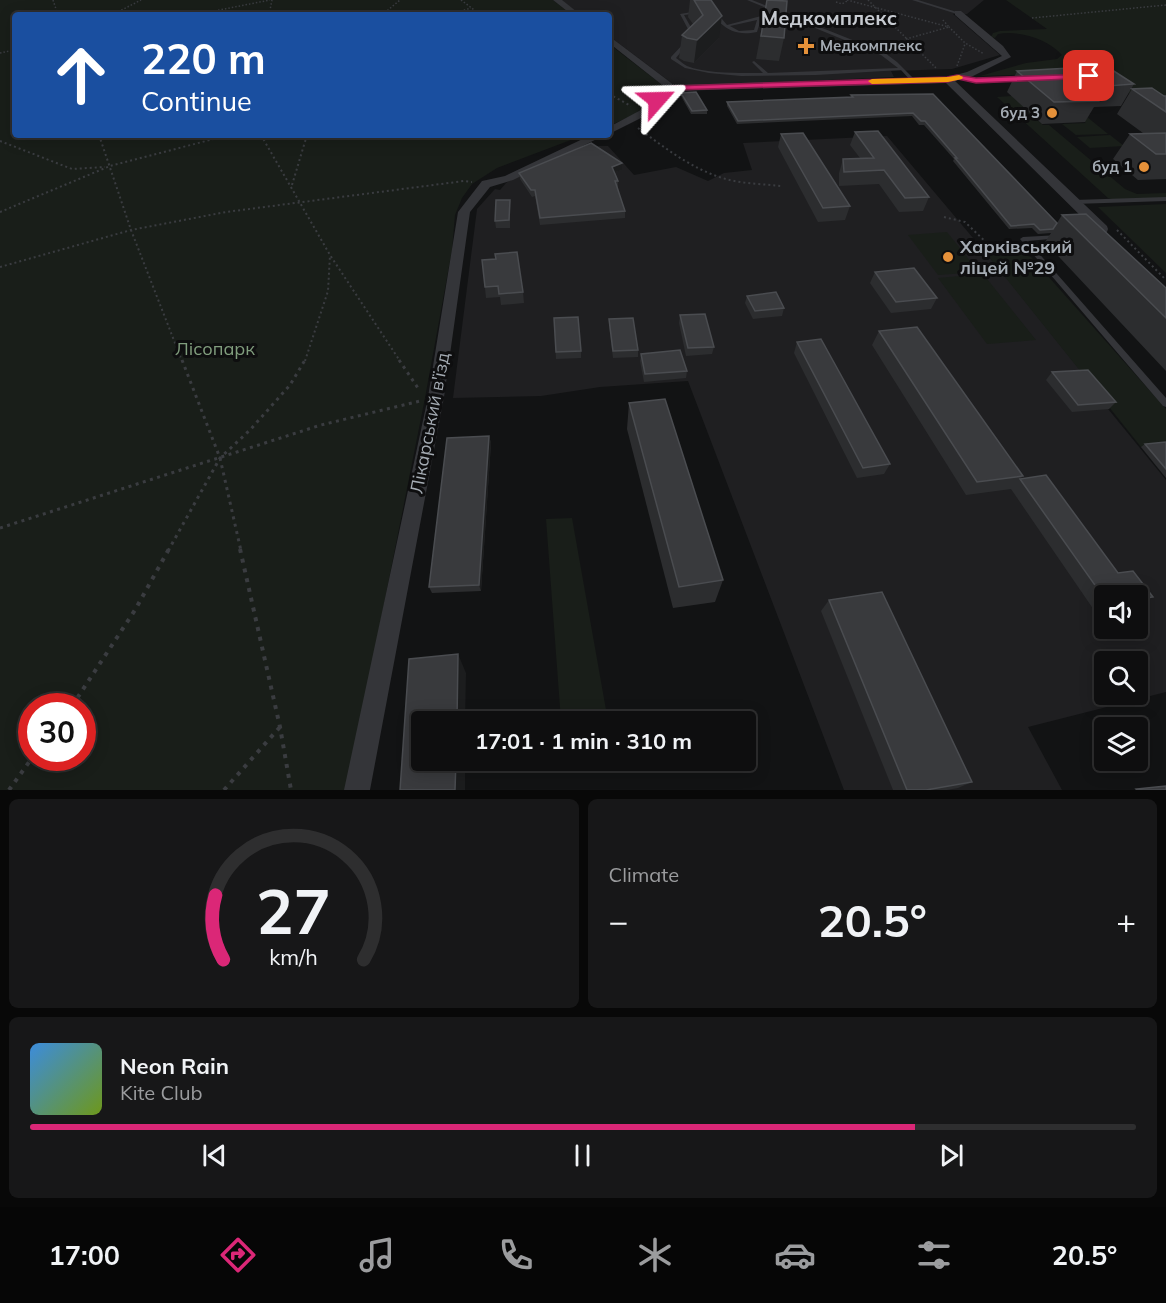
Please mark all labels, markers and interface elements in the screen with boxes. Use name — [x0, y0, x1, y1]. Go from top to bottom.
district label: Медкомплекс — [761, 5, 897, 30]
text: 220 m — [141, 32, 266, 85]
icon: ahead — [42, 36, 120, 114]
place label: Медкомплекс — [820, 36, 922, 55]
marker: Медкомплекс — [797, 37, 815, 55]
pin — [1063, 50, 1114, 101]
icon: arrive — [1072, 59, 1105, 92]
position arrow — [625, 68, 689, 132]
text: Continue — [141, 84, 252, 118]
place label: буд 3 — [1000, 103, 1040, 122]
marker: буд 3 — [1045, 106, 1059, 120]
place label: буд 1 — [1092, 157, 1132, 176]
marker: буд 1 — [1137, 160, 1151, 174]
place label: Харківський ліцей №29 — [959, 235, 1072, 279]
marker: Харківський ліцей №29 — [941, 250, 955, 264]
park label: Лісопарк — [175, 337, 255, 360]
street label: Лікарський в'їзд — [405, 350, 454, 495]
map controls — [1094, 585, 1148, 771]
button: sound — [1094, 585, 1148, 639]
button: search — [1094, 651, 1148, 705]
speed limit sign: 30 — [18, 693, 96, 771]
button: layers — [1094, 717, 1148, 771]
text: 17:01 · 1 min · 310 m — [475, 727, 692, 755]
text: Climate — [609, 862, 679, 887]
text: 27 — [256, 871, 331, 950]
text: 20.5° — [818, 892, 927, 948]
text: − — [609, 900, 628, 941]
text: + — [1116, 900, 1136, 941]
text: km/h — [269, 944, 318, 971]
text: Neon Rain — [120, 1052, 229, 1080]
text: Kite Club — [120, 1080, 202, 1105]
icon: previous — [198, 1139, 231, 1172]
icon: pause — [566, 1139, 599, 1172]
icon: next — [935, 1139, 968, 1172]
icon: directions — [217, 1234, 259, 1276]
icon: music — [356, 1234, 398, 1276]
icon: phone — [495, 1234, 537, 1276]
icon: climate — [634, 1234, 676, 1276]
icon: car — [774, 1234, 816, 1276]
icon: filters — [913, 1234, 955, 1276]
text: 17:00 — [49, 1238, 120, 1272]
text: 20.5° — [1052, 1238, 1117, 1272]

